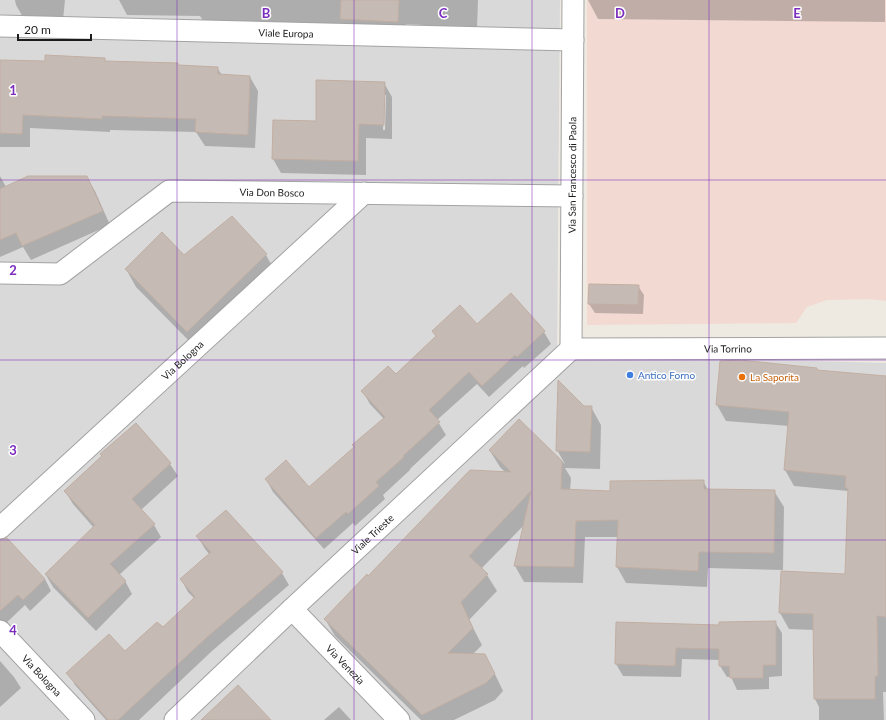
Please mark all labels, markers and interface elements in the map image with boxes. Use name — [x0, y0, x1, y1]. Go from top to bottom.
text: B — [262, 5, 271, 21]
text: C — [439, 5, 448, 21]
text: D — [615, 5, 625, 21]
text: E — [793, 5, 801, 21]
scale bar — [18, 16, 91, 42]
text: 20 m — [24, 22, 51, 37]
street label: Viale Europa — [258, 26, 314, 40]
text: 1 — [9, 82, 17, 98]
street label: Via San Francesco di Paola — [566, 117, 578, 233]
street label: Via Don Bosco — [239, 186, 305, 199]
text: 2 — [9, 262, 17, 278]
street label: Via Bologna — [159, 338, 206, 382]
street label: Via Torrino — [704, 342, 752, 355]
place label: Antico Forno — [638, 369, 695, 381]
marker: Antico Forno — [625, 370, 635, 380]
place label: La Saporita — [750, 371, 799, 383]
marker: La Saporita — [737, 372, 747, 382]
text: 3 — [9, 442, 17, 458]
street label: Viale Trieste — [349, 512, 396, 557]
text: 4 — [9, 622, 17, 638]
street label: Via Venezia — [324, 642, 367, 687]
street label: Via Bologna — [19, 652, 64, 699]

